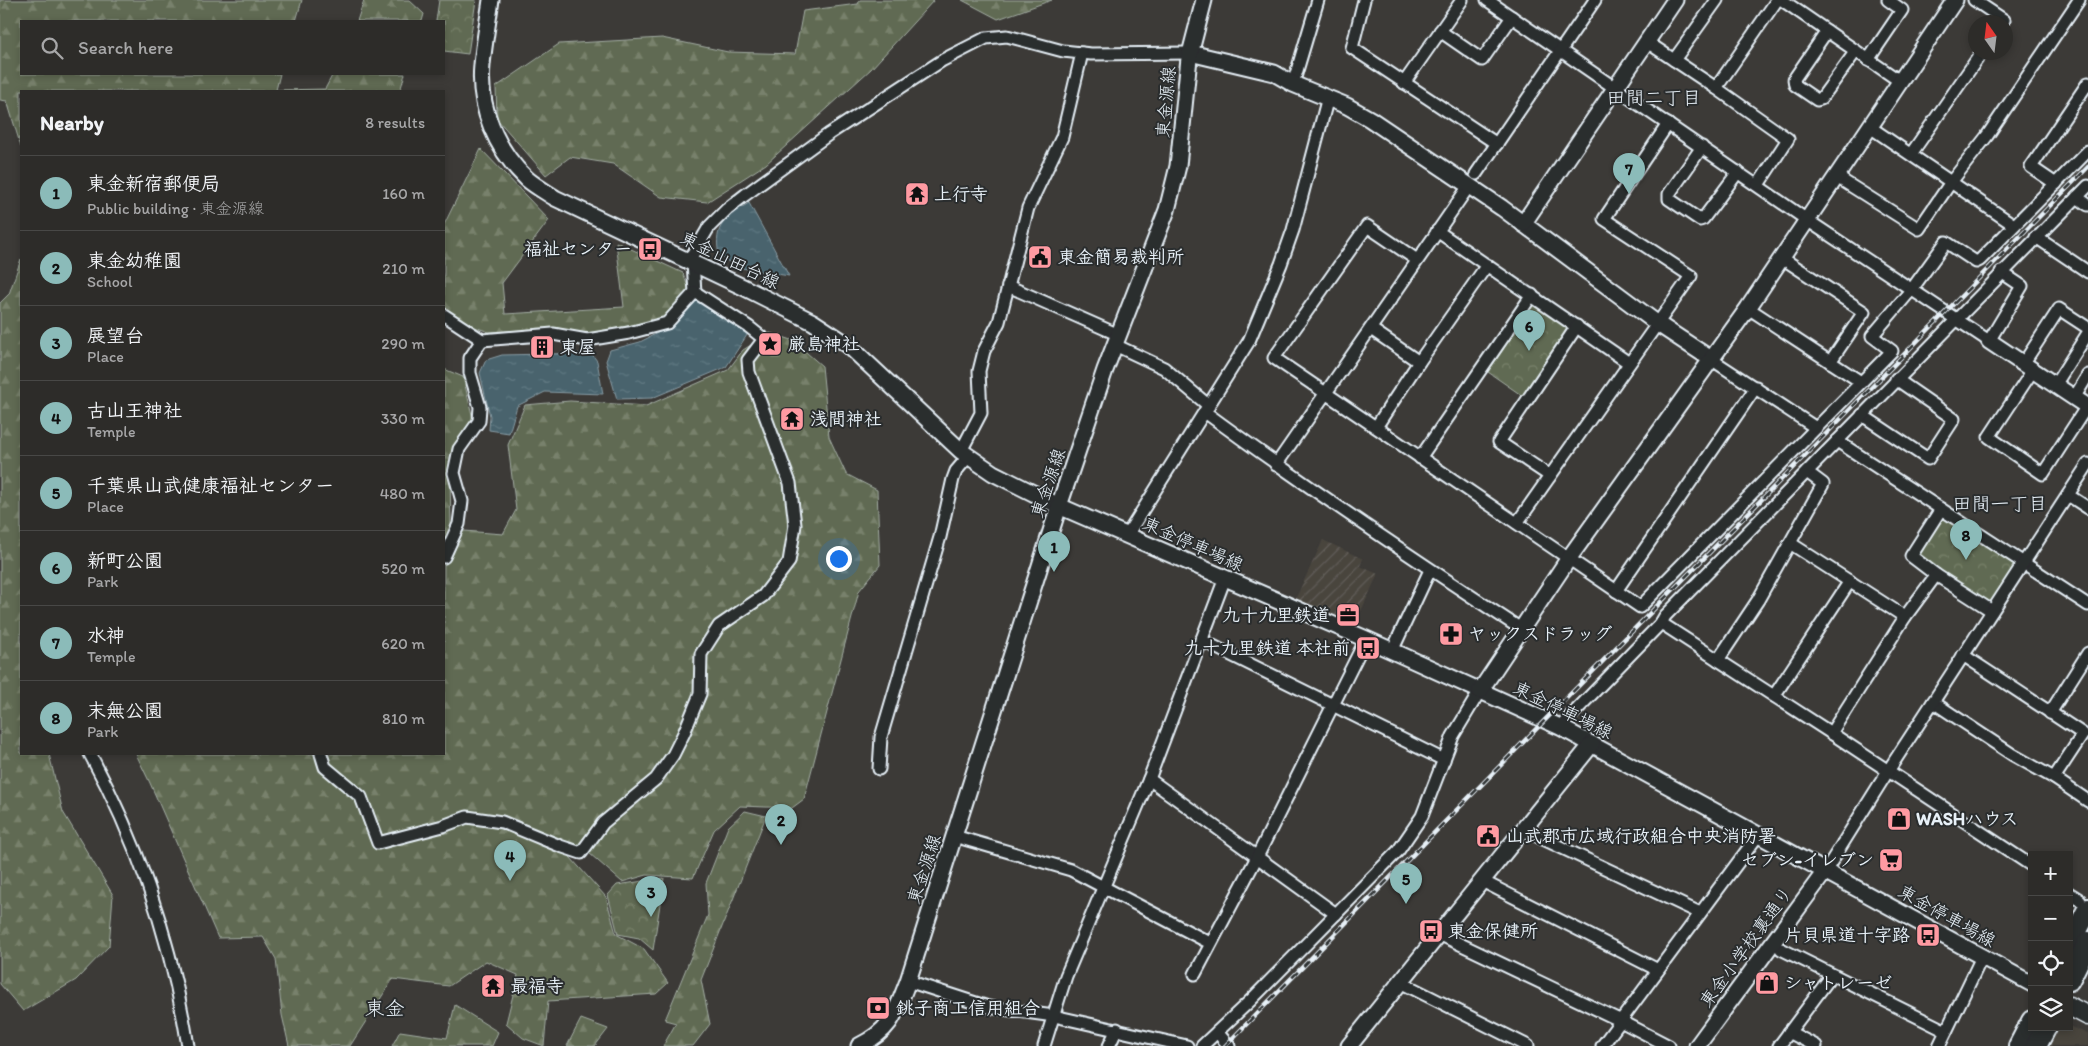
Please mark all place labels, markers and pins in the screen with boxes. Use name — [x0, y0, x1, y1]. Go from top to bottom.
pin: 7 — [1613, 153, 1645, 194]
temple icon: 上行寺 — [904, 181, 930, 207]
place label: 上行寺 — [934, 183, 988, 205]
bus stop icon: 福祉センター — [637, 236, 663, 262]
place label: 福祉センター — [524, 238, 632, 260]
public building icon: 東金簡易裁判所 — [1027, 244, 1053, 270]
place label: 東金簡易裁判所 — [1058, 246, 1184, 268]
pin: 6 — [1513, 310, 1545, 351]
place icon: 厳島神社 — [757, 331, 783, 357]
place label: 厳島神社 — [788, 333, 860, 355]
building icon: 東屋 — [529, 334, 555, 360]
place label: 東屋 — [560, 336, 596, 358]
temple icon: 浅間神社 — [779, 406, 805, 432]
place label: 浅間神社 — [810, 408, 882, 430]
pin: 8 — [1950, 519, 1982, 560]
pin: 1 — [1038, 531, 1070, 572]
office icon: 九十九里鉄道 — [1335, 602, 1361, 628]
place label: 九十九里鉄道 — [1222, 604, 1330, 626]
pharmacy icon: ヤックスドラッグ — [1438, 621, 1464, 647]
place label: ヤックスドラッグ — [1468, 623, 1612, 645]
bus stop icon: 九十九里鉄道 本社前 — [1355, 635, 1381, 661]
place label: 九十九里鉄道 本社前 — [1184, 637, 1350, 659]
pin: 2 — [765, 804, 797, 845]
shop icon: WASHハウス — [1886, 806, 1912, 832]
place label: WASHハウス — [1916, 808, 2018, 830]
public building icon: 山武郡市広域行政組合中央消防署 — [1475, 823, 1501, 849]
place label: 山武郡市広域行政組合中央消防署 — [1506, 825, 1776, 847]
pin: 4 — [494, 840, 526, 881]
supermarket icon: セブン-イレブン — [1878, 847, 1904, 873]
place label: セブン-イレブン — [1741, 849, 1874, 871]
pin: 5 — [1390, 863, 1422, 904]
pin: 3 — [635, 876, 667, 917]
bus stop icon: 東金保健所 — [1418, 918, 1444, 944]
place label: 東金保健所 — [1448, 920, 1538, 942]
bus stop icon: 片貝県道十字路 — [1915, 922, 1941, 948]
place label: 片貝県道十字路 — [1784, 924, 1910, 946]
shop icon: シャトレーゼ — [1754, 970, 1780, 996]
place label: シャトレーゼ — [1784, 972, 1892, 994]
temple icon: 最福寺 — [480, 973, 506, 999]
place label: 最福寺 — [510, 975, 564, 997]
bank icon: 銚子商工信用組合 — [865, 995, 891, 1021]
place label: 銚子商工信用組合 — [896, 997, 1040, 1019]

